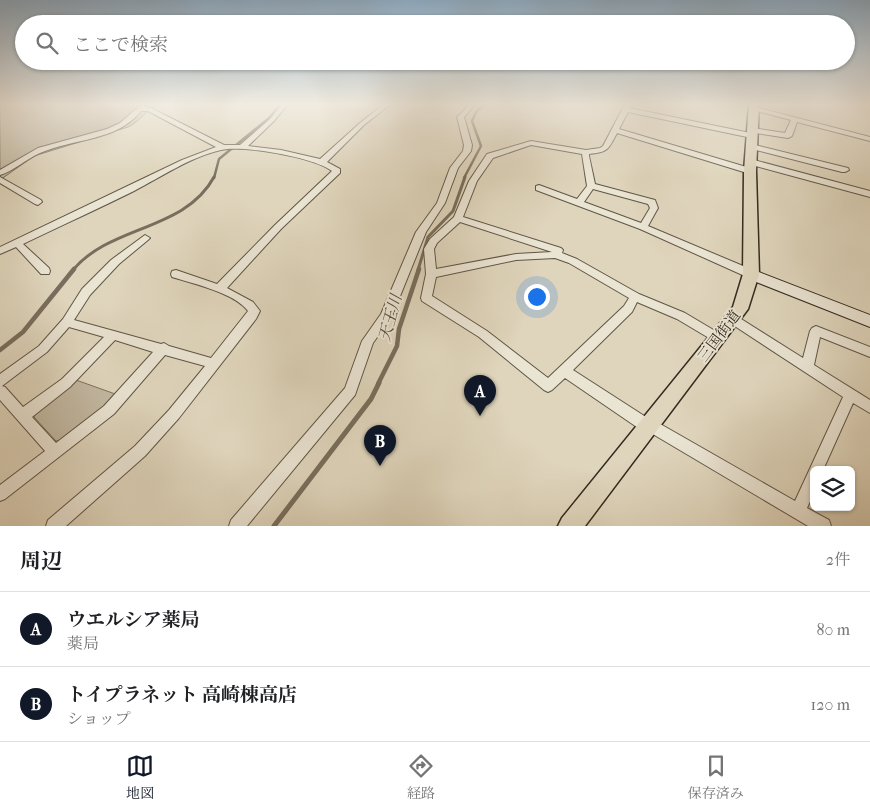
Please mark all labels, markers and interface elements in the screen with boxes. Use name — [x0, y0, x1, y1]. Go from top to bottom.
search box — [15, 15, 855, 70]
icon: search — [33, 29, 61, 57]
text: ここで検索 — [73, 34, 168, 56]
your location — [524, 284, 550, 310]
water label: 天王川 — [375, 290, 406, 344]
street label: 三国街道 — [694, 307, 744, 365]
pin: A — [464, 375, 496, 416]
pin: B — [364, 425, 396, 466]
map controls — [810, 466, 855, 511]
button: layers — [810, 466, 855, 511]
text: 周辺 — [20, 549, 62, 573]
text: 2件 — [826, 550, 850, 569]
text: ウエルシア薬局 — [67, 609, 200, 631]
text: A — [31, 620, 41, 639]
text: 80 m — [816, 620, 850, 639]
text: 薬局 — [67, 634, 99, 653]
text: トイプラネット 高崎棟高店 — [67, 684, 297, 706]
text: B — [31, 695, 41, 714]
text: 120 m — [811, 695, 850, 714]
text: ショップ — [67, 709, 131, 728]
tab: 地図 — [126, 752, 154, 802]
tab: 経路 — [407, 752, 435, 802]
tab: 保存済み — [688, 752, 744, 802]

